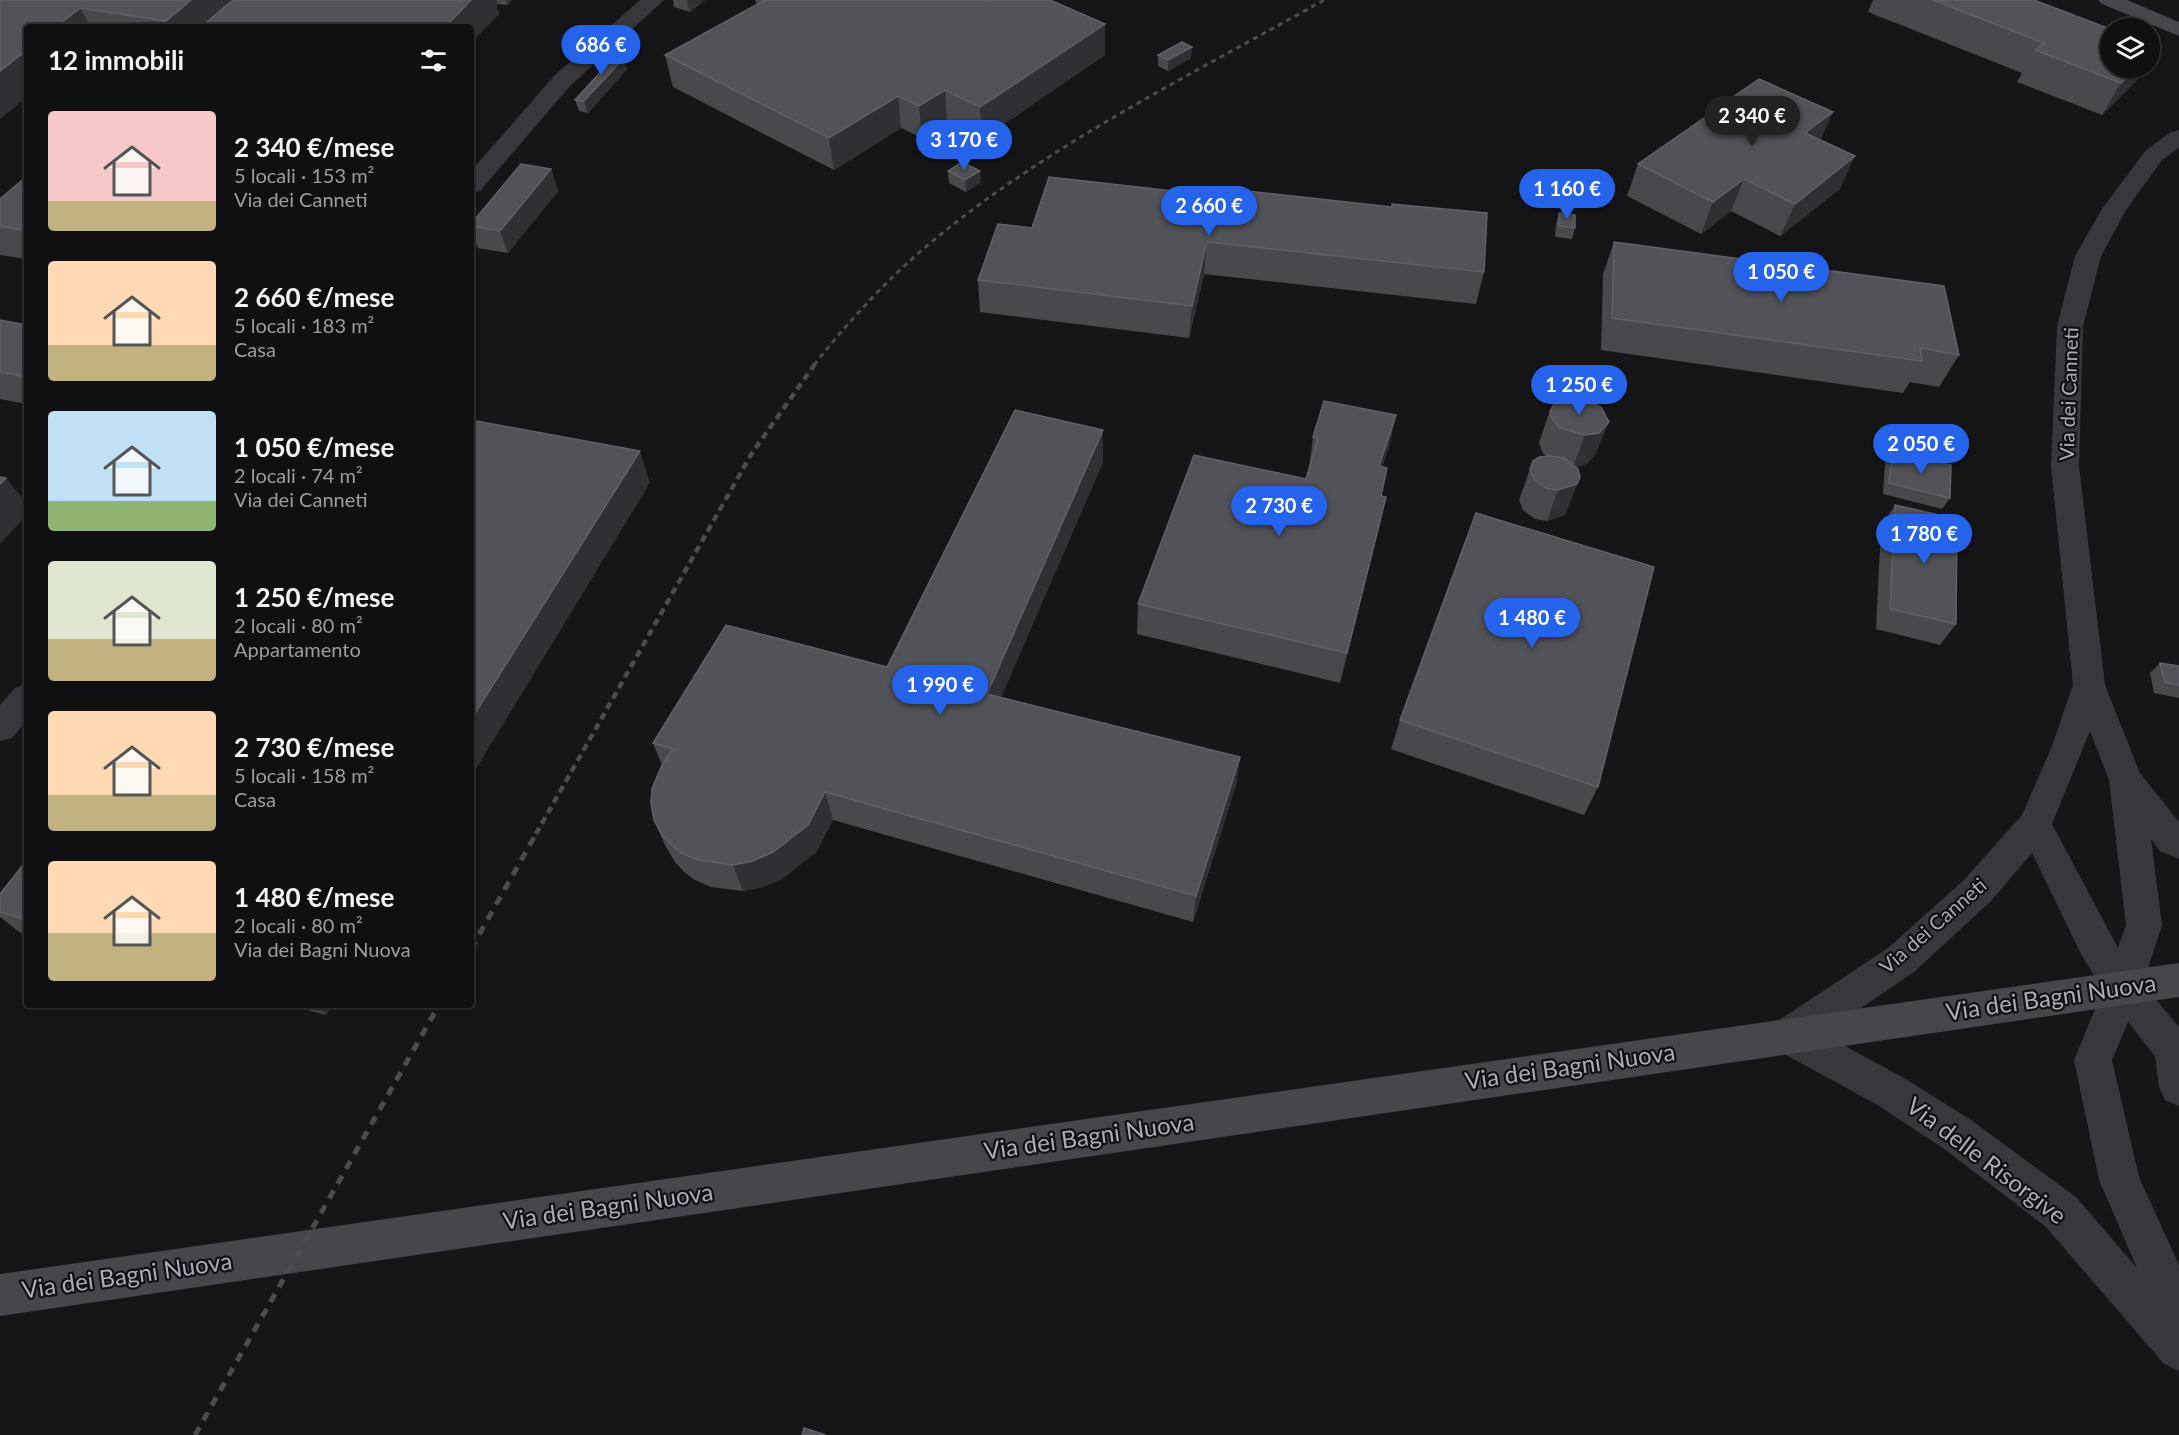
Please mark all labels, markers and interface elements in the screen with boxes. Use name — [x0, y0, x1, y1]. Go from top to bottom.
map controls — [2100, 18, 2160, 78]
button: layers — [2100, 18, 2160, 78]
pin: 686 € — [559, 25, 643, 76]
text: 686 € — [575, 32, 627, 56]
text: 12 immobili — [48, 44, 184, 76]
icon: filters — [417, 44, 450, 77]
pin: 2 340 € — [1697, 96, 1807, 147]
text: 2 340 € — [1718, 103, 1786, 127]
pin: 3 170 € — [909, 120, 1019, 171]
text: 3 170 € — [930, 127, 998, 151]
text: 2 340 €/mese — [234, 131, 394, 163]
icon: home — [96, 135, 168, 207]
text: 5 locali · 153 m² — [234, 163, 374, 187]
pin: 1 160 € — [1512, 169, 1622, 220]
text: 1 160 € — [1533, 176, 1601, 200]
pin: 2 660 € — [1154, 186, 1264, 237]
text: Via dei Canneti — [234, 187, 368, 211]
text: 2 660 € — [1175, 193, 1243, 217]
pin: 1 050 € — [1726, 252, 1836, 303]
text: 1 050 € — [1747, 259, 1815, 283]
text: 2 660 €/mese — [234, 281, 394, 313]
icon: home — [96, 285, 168, 357]
text: 5 locali · 183 m² — [234, 313, 374, 337]
street label: Via dei Canneti — [2054, 327, 2082, 461]
text: Casa — [234, 337, 276, 361]
pin: 1 250 € — [1524, 365, 1634, 416]
text: 1 250 € — [1545, 372, 1613, 396]
pin: 2 050 € — [1866, 424, 1976, 475]
text: 1 050 €/mese — [234, 431, 394, 463]
text: 2 050 € — [1887, 431, 1955, 455]
icon: home — [96, 435, 168, 507]
text: 2 locali · 74 m² — [234, 463, 363, 487]
pin: 2 730 € — [1224, 486, 1334, 537]
text: Via dei Canneti — [234, 487, 368, 511]
text: 2 730 € — [1245, 493, 1313, 517]
pin: 1 780 € — [1869, 514, 1979, 565]
text: 1 780 € — [1890, 521, 1958, 545]
text: 1 250 €/mese — [234, 581, 394, 613]
icon: home — [96, 585, 168, 657]
pin: 1 480 € — [1477, 598, 1587, 649]
text: 1 480 € — [1498, 605, 1566, 629]
text: 2 locali · 80 m² — [234, 613, 363, 637]
text: Appartamento — [234, 637, 361, 661]
pin: 1 990 € — [885, 665, 995, 716]
text: 1 990 € — [906, 672, 974, 696]
text: 2 730 €/mese — [234, 731, 394, 763]
icon: home — [96, 735, 168, 807]
text: 5 locali · 158 m² — [234, 763, 374, 787]
text: Casa — [234, 787, 276, 811]
street label: Via dei Canneti — [1874, 872, 1991, 978]
text: 1 480 €/mese — [234, 881, 394, 913]
icon: home — [96, 885, 168, 957]
text: 2 locali · 80 m² — [234, 913, 363, 937]
text: Via dei Bagni Nuova — [234, 937, 411, 961]
street label: Via dei Bagni Nuova — [1944, 967, 2158, 1026]
street label: Via dei Bagni Nuova — [1463, 1036, 1677, 1095]
street label: Via delle Risorgive — [1901, 1090, 2072, 1229]
street label: Via dei Bagni Nuova — [982, 1106, 1196, 1165]
street label: Via dei Bagni Nuova — [501, 1176, 715, 1235]
street label: Via dei Bagni Nuova — [20, 1245, 234, 1304]

